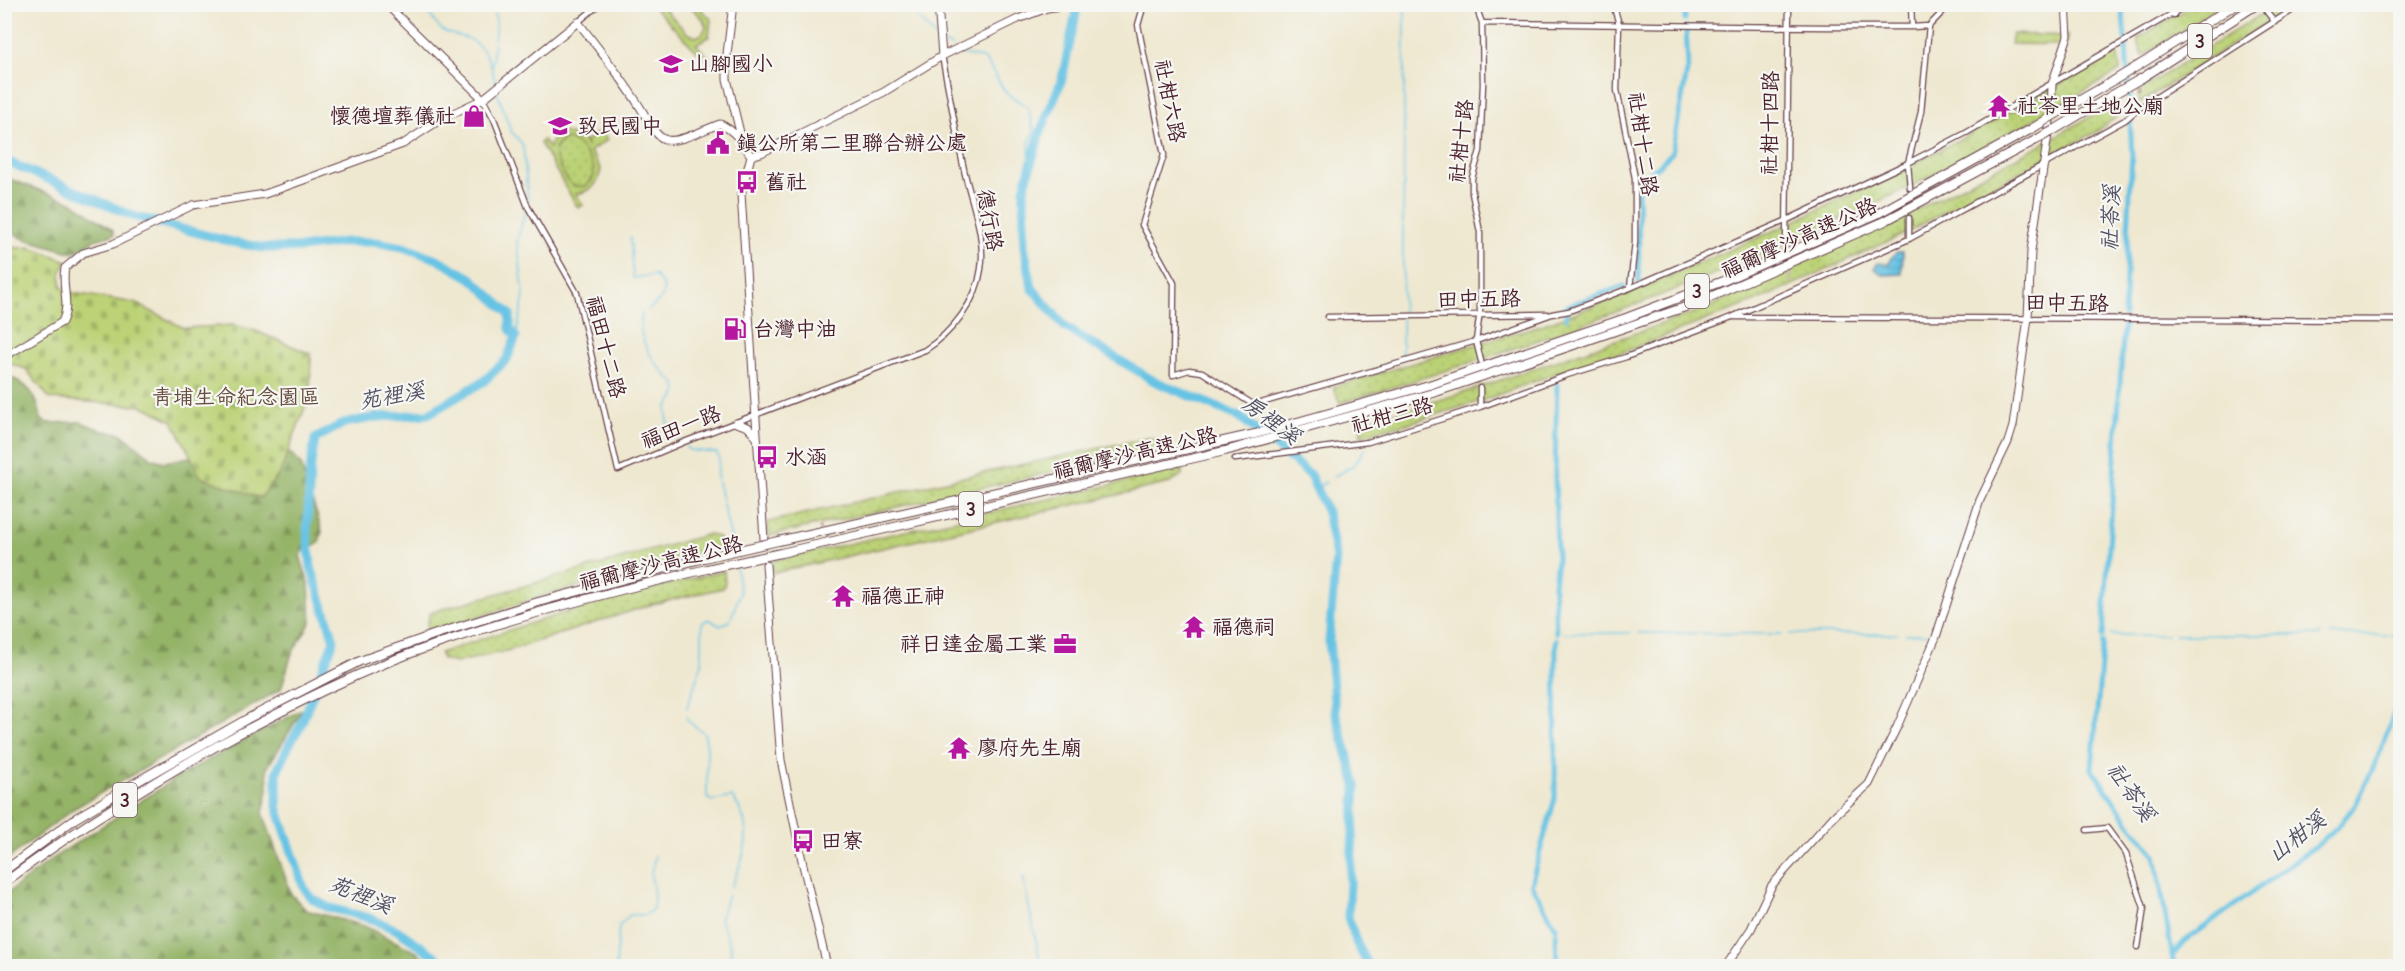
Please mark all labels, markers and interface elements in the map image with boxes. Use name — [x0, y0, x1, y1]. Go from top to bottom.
road number: 3 — [2188, 24, 2212, 58]
school or university icon: 山腳國小 — [658, 51, 684, 77]
place label: 山腳國小 — [689, 52, 773, 76]
street label: 社柑六路 — [1150, 57, 1190, 145]
street label: 社柑十四路 — [1757, 70, 1783, 176]
street label: 社柑十二路 — [1624, 90, 1662, 198]
temple icon: 社苓里土地公廟 — [1986, 93, 2012, 119]
place label: 社苓里土地公廟 — [2017, 94, 2164, 118]
street label: 社柑十路 — [1445, 98, 1477, 184]
shop icon: 懷德壇葬儀社 — [461, 103, 487, 129]
place label: 懷德壇葬儀社 — [330, 104, 456, 128]
school or university icon: 致民國中 — [547, 113, 573, 139]
place label: 致民國中 — [578, 114, 662, 138]
public building icon: 鎮公所第二里聯合辦公處 — [705, 130, 731, 156]
place label: 鎮公所第二里聯合辦公處 — [736, 131, 967, 155]
bus stop icon: 舊社 — [734, 169, 760, 195]
place label: 舊社 — [765, 170, 807, 194]
water label: 社苓溪 — [2097, 184, 2125, 251]
street label: 德行路 — [973, 187, 1007, 253]
street label: 福爾摩沙高速公路 — [1717, 193, 1881, 283]
road number: 3 — [1685, 274, 1709, 308]
street label: 田中五路 — [1437, 286, 1521, 312]
street label: 田中五路 — [2025, 290, 2109, 316]
street label: 福田十二路 — [582, 293, 630, 401]
fuel station icon: 台灣中油 — [722, 316, 748, 342]
place label: 台灣中油 — [753, 317, 837, 341]
water label: 苑裡溪 — [357, 377, 428, 415]
park label: 青埔生命紀念園區 — [152, 385, 320, 409]
water label: 房裡溪 — [1237, 390, 1306, 450]
street label: 社柑三路 — [1348, 393, 1436, 437]
street label: 福田一路 — [637, 401, 725, 453]
street label: 福爾摩沙高速公路 — [1050, 422, 1220, 484]
bus stop icon: 水涵 — [754, 444, 780, 470]
place label: 水涵 — [785, 445, 827, 469]
road number: 3 — [959, 492, 983, 526]
street label: 福爾摩沙高速公路 — [577, 531, 745, 595]
temple icon: 福德正神 — [830, 583, 856, 609]
place label: 福德正神 — [861, 584, 945, 608]
temple icon: 福德祠 — [1181, 614, 1207, 640]
place label: 福德祠 — [1212, 615, 1275, 639]
office icon: 祥日達金屬工業 — [1052, 631, 1078, 657]
place label: 祥日達金屬工業 — [900, 632, 1047, 656]
temple icon: 廖府先生廟 — [946, 735, 972, 761]
place label: 廖府先生廟 — [977, 736, 1082, 760]
water label: 社苓溪 — [2101, 758, 2161, 827]
road number: 3 — [113, 783, 137, 817]
water label: 山柑溪 — [2263, 806, 2332, 868]
bus stop icon: 田寮 — [790, 828, 816, 854]
place label: 田寮 — [821, 829, 863, 853]
water label: 苑裡溪 — [326, 871, 397, 920]

